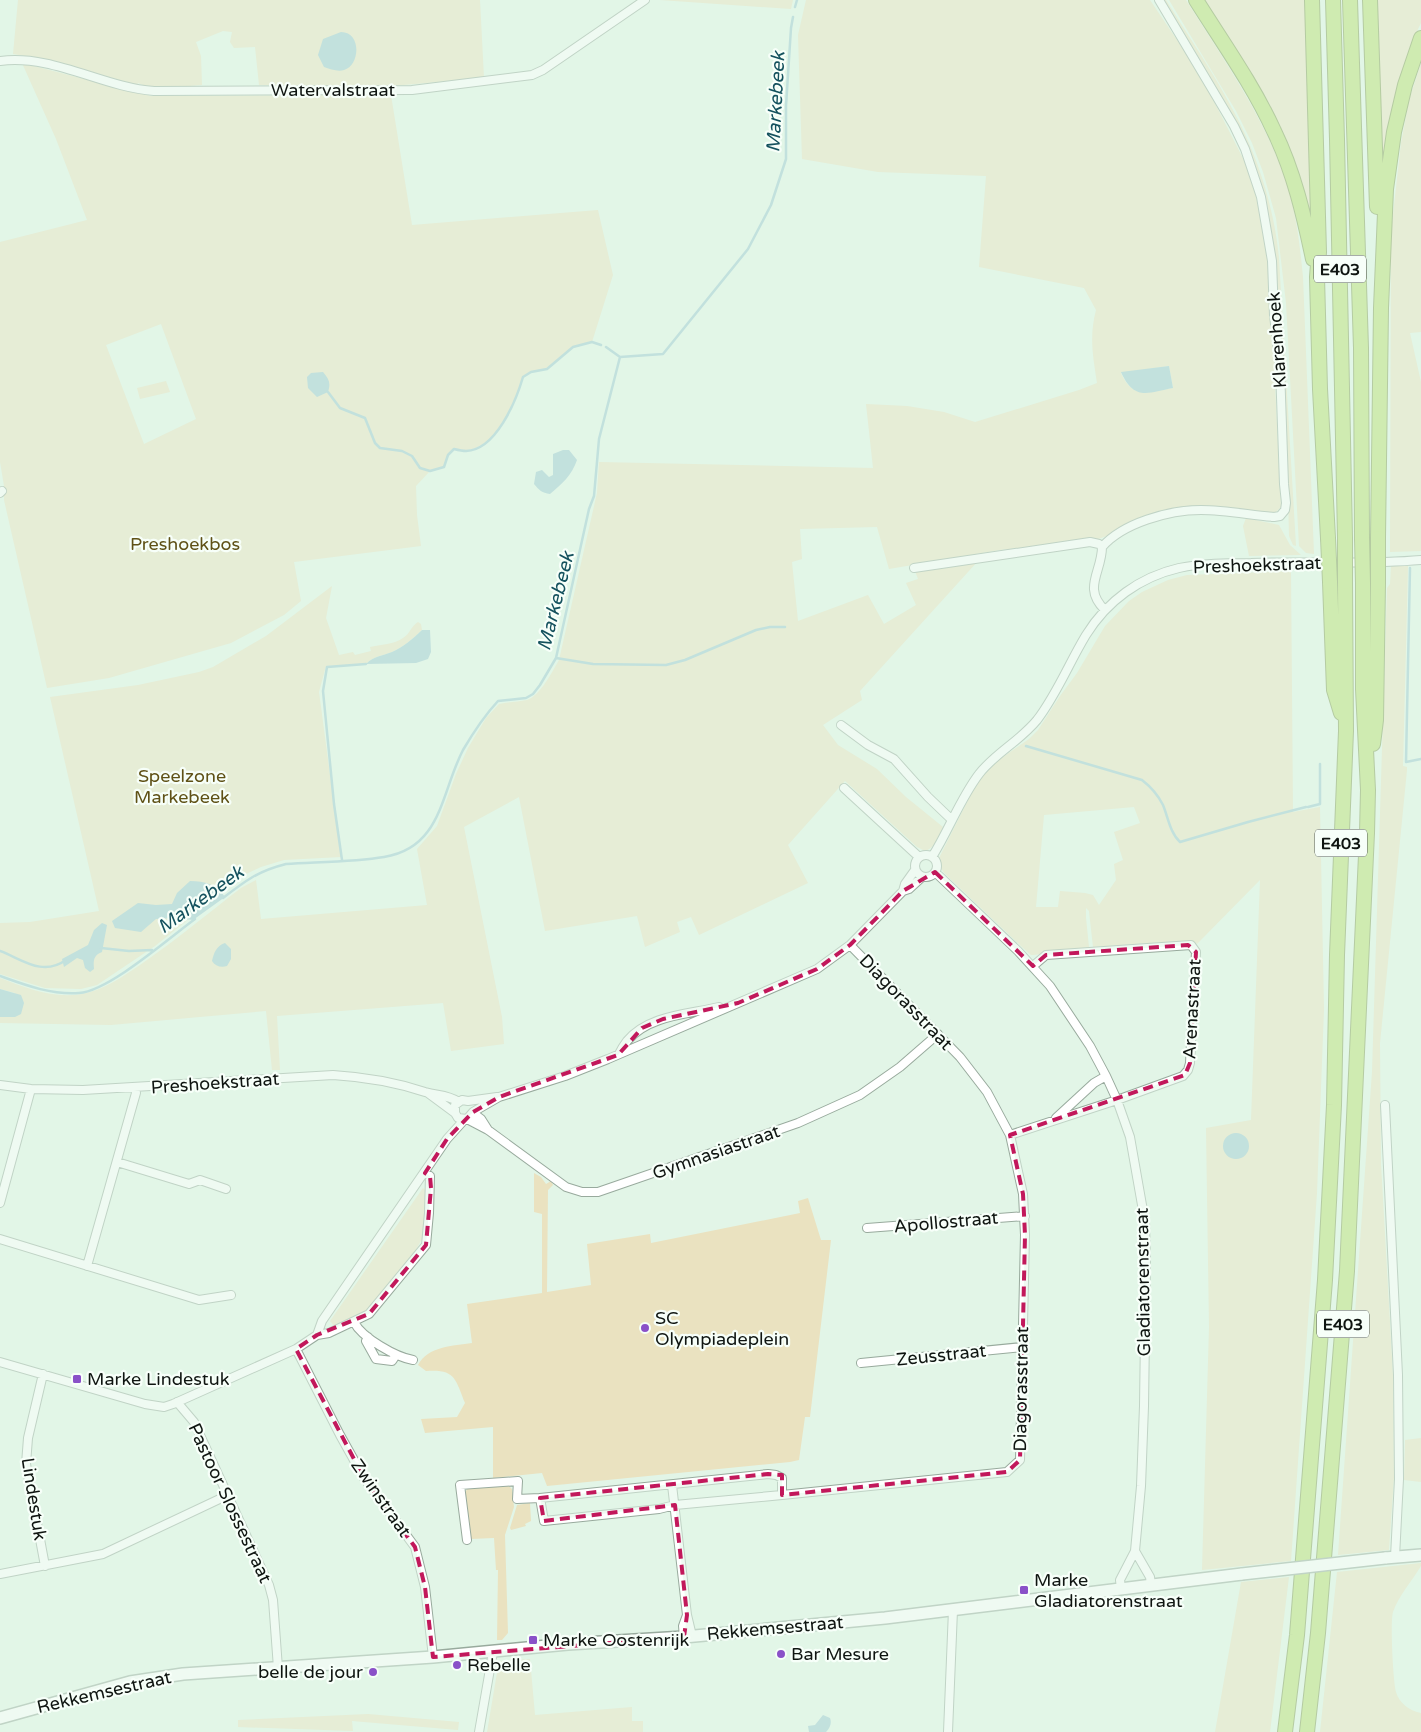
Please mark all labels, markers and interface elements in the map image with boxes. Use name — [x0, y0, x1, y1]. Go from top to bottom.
water label: Markebeek — [762, 49, 790, 153]
street label: Watervalstraat — [271, 79, 395, 101]
road number: E403 — [1314, 255, 1366, 282]
street label: Klarenhoek — [1263, 291, 1291, 389]
park label: Preshoekbos — [130, 533, 240, 555]
water label: Markebeek — [533, 548, 579, 653]
street label: Preshoekstraat — [1192, 552, 1322, 578]
park label: Speelzone Markebeek — [134, 765, 230, 808]
road number: E403 — [1315, 830, 1367, 856]
water label: Markebeek — [153, 860, 249, 938]
street label: Diagorasstraat — [855, 949, 957, 1055]
street label: Arenastraat — [1178, 958, 1206, 1060]
street label: Preshoekstraat — [150, 1068, 280, 1098]
street label: Gymnasiastraat — [649, 1120, 783, 1184]
street label: Apollostraat — [893, 1206, 999, 1238]
street label: Gladiatorenstraat — [1131, 1207, 1155, 1357]
place label: SC Olympiadeplein — [655, 1307, 789, 1350]
road number: E403 — [1317, 1310, 1369, 1338]
marker: SC Olympiadeplein — [639, 1322, 651, 1334]
street label: Diagorasstraat — [1009, 1326, 1033, 1452]
street label: Zeusstraat — [895, 1339, 987, 1371]
place label: Marke Lindestuk — [87, 1368, 230, 1390]
marker: Marke Lindestuk — [71, 1373, 83, 1385]
street label: Pastoor Slossestraat — [183, 1420, 277, 1586]
street label: Zwinstraat — [346, 1455, 416, 1541]
street label: Lindestuk — [17, 1456, 51, 1542]
place label: Marke Gladiatorenstraat — [1034, 1569, 1183, 1612]
marker: Marke Gladiatorenstraat — [1018, 1584, 1030, 1596]
street label: Rekkemsestraat — [706, 1611, 844, 1645]
place label: Marke Oostenrijk — [543, 1629, 690, 1651]
marker: Marke Oostenrijk — [527, 1634, 539, 1646]
place label: Bar Mesure — [791, 1643, 889, 1665]
marker: Bar Mesure — [775, 1648, 787, 1660]
place label: Rebelle — [467, 1654, 531, 1676]
marker: Rebelle — [451, 1659, 463, 1671]
place label: belle de jour — [258, 1661, 363, 1683]
street label: Rekkemsestraat — [35, 1666, 173, 1718]
marker: belle de jour — [367, 1666, 379, 1678]

